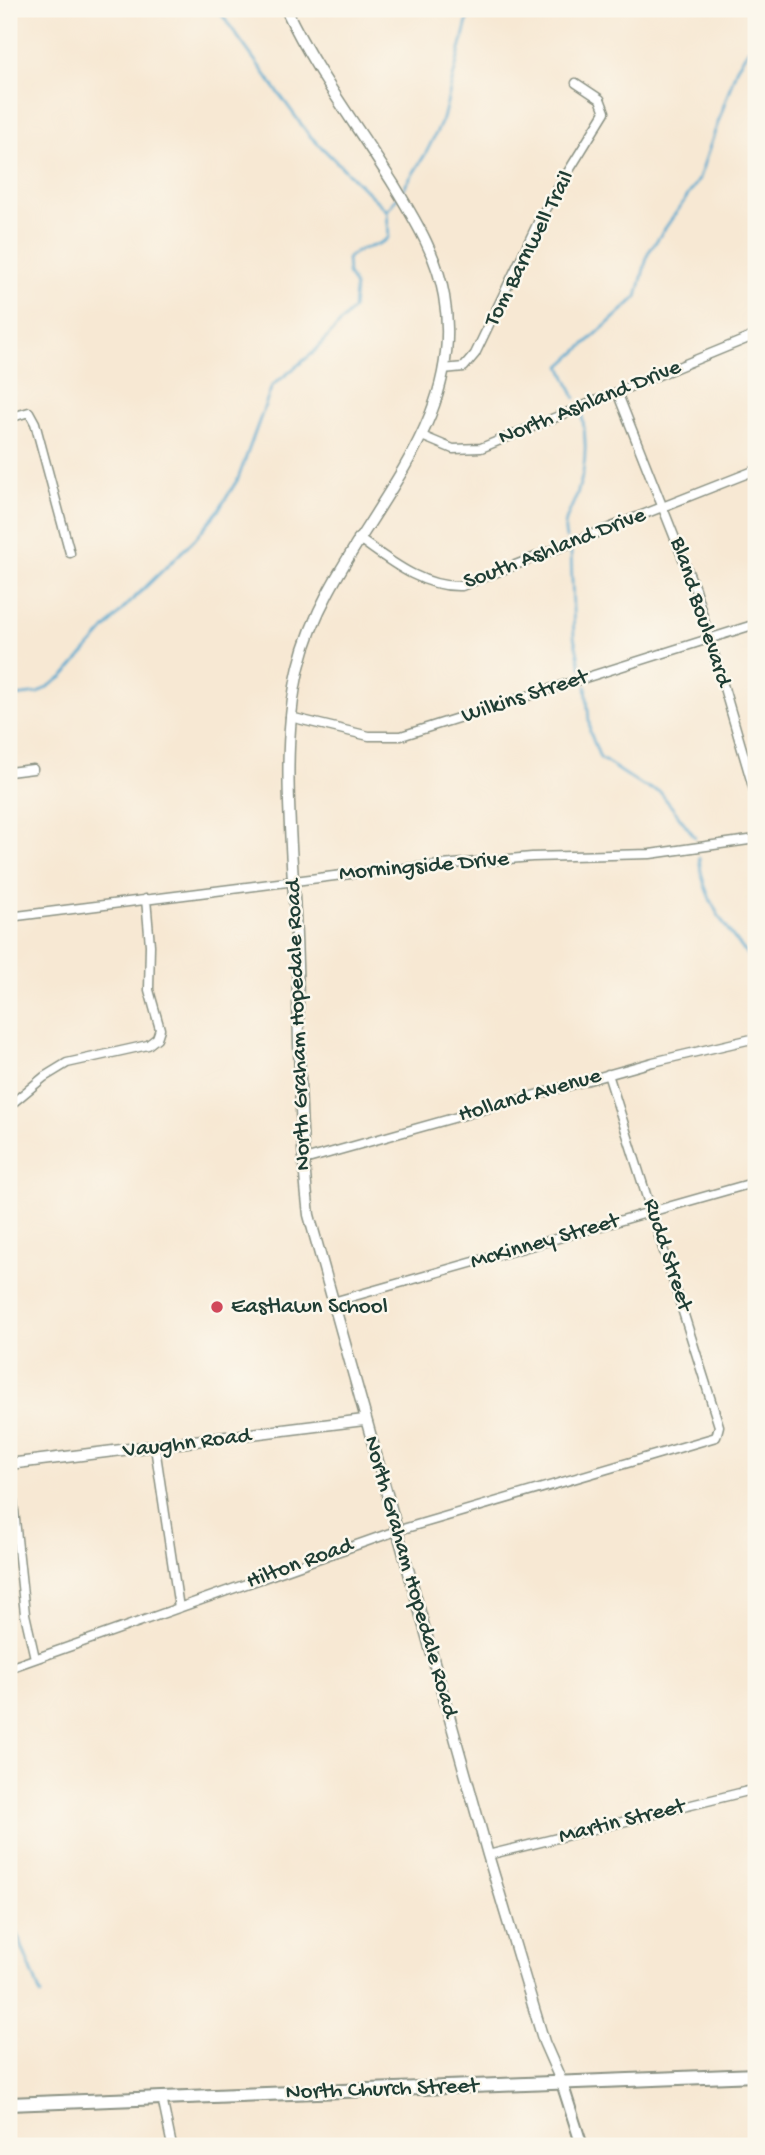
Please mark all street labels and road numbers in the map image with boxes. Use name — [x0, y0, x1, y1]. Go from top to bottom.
street label: Tom Barnwell Trail — [478, 167, 581, 333]
street label: North Ashland Drive — [495, 354, 686, 452]
street label: South Ashland Drive — [460, 501, 651, 596]
street label: Bland Boulevard — [663, 533, 737, 692]
street label: Wilkins Street — [459, 663, 593, 730]
street label: Morningside Drive — [338, 846, 511, 888]
street label: North Graham Hopedale Road — [280, 877, 318, 1171]
street label: Holland Avenue — [456, 1062, 605, 1129]
street label: Rudd Street — [636, 1195, 698, 1316]
street label: McKinney Street — [468, 1207, 624, 1276]
street label: Vaughn Road — [121, 1423, 254, 1465]
street label: North Graham Hopedale Road — [357, 1433, 464, 1722]
street label: Hilton Road — [243, 1532, 358, 1596]
street label: Martin Street — [556, 1793, 689, 1851]
street label: North Church Street — [285, 2073, 481, 2107]

